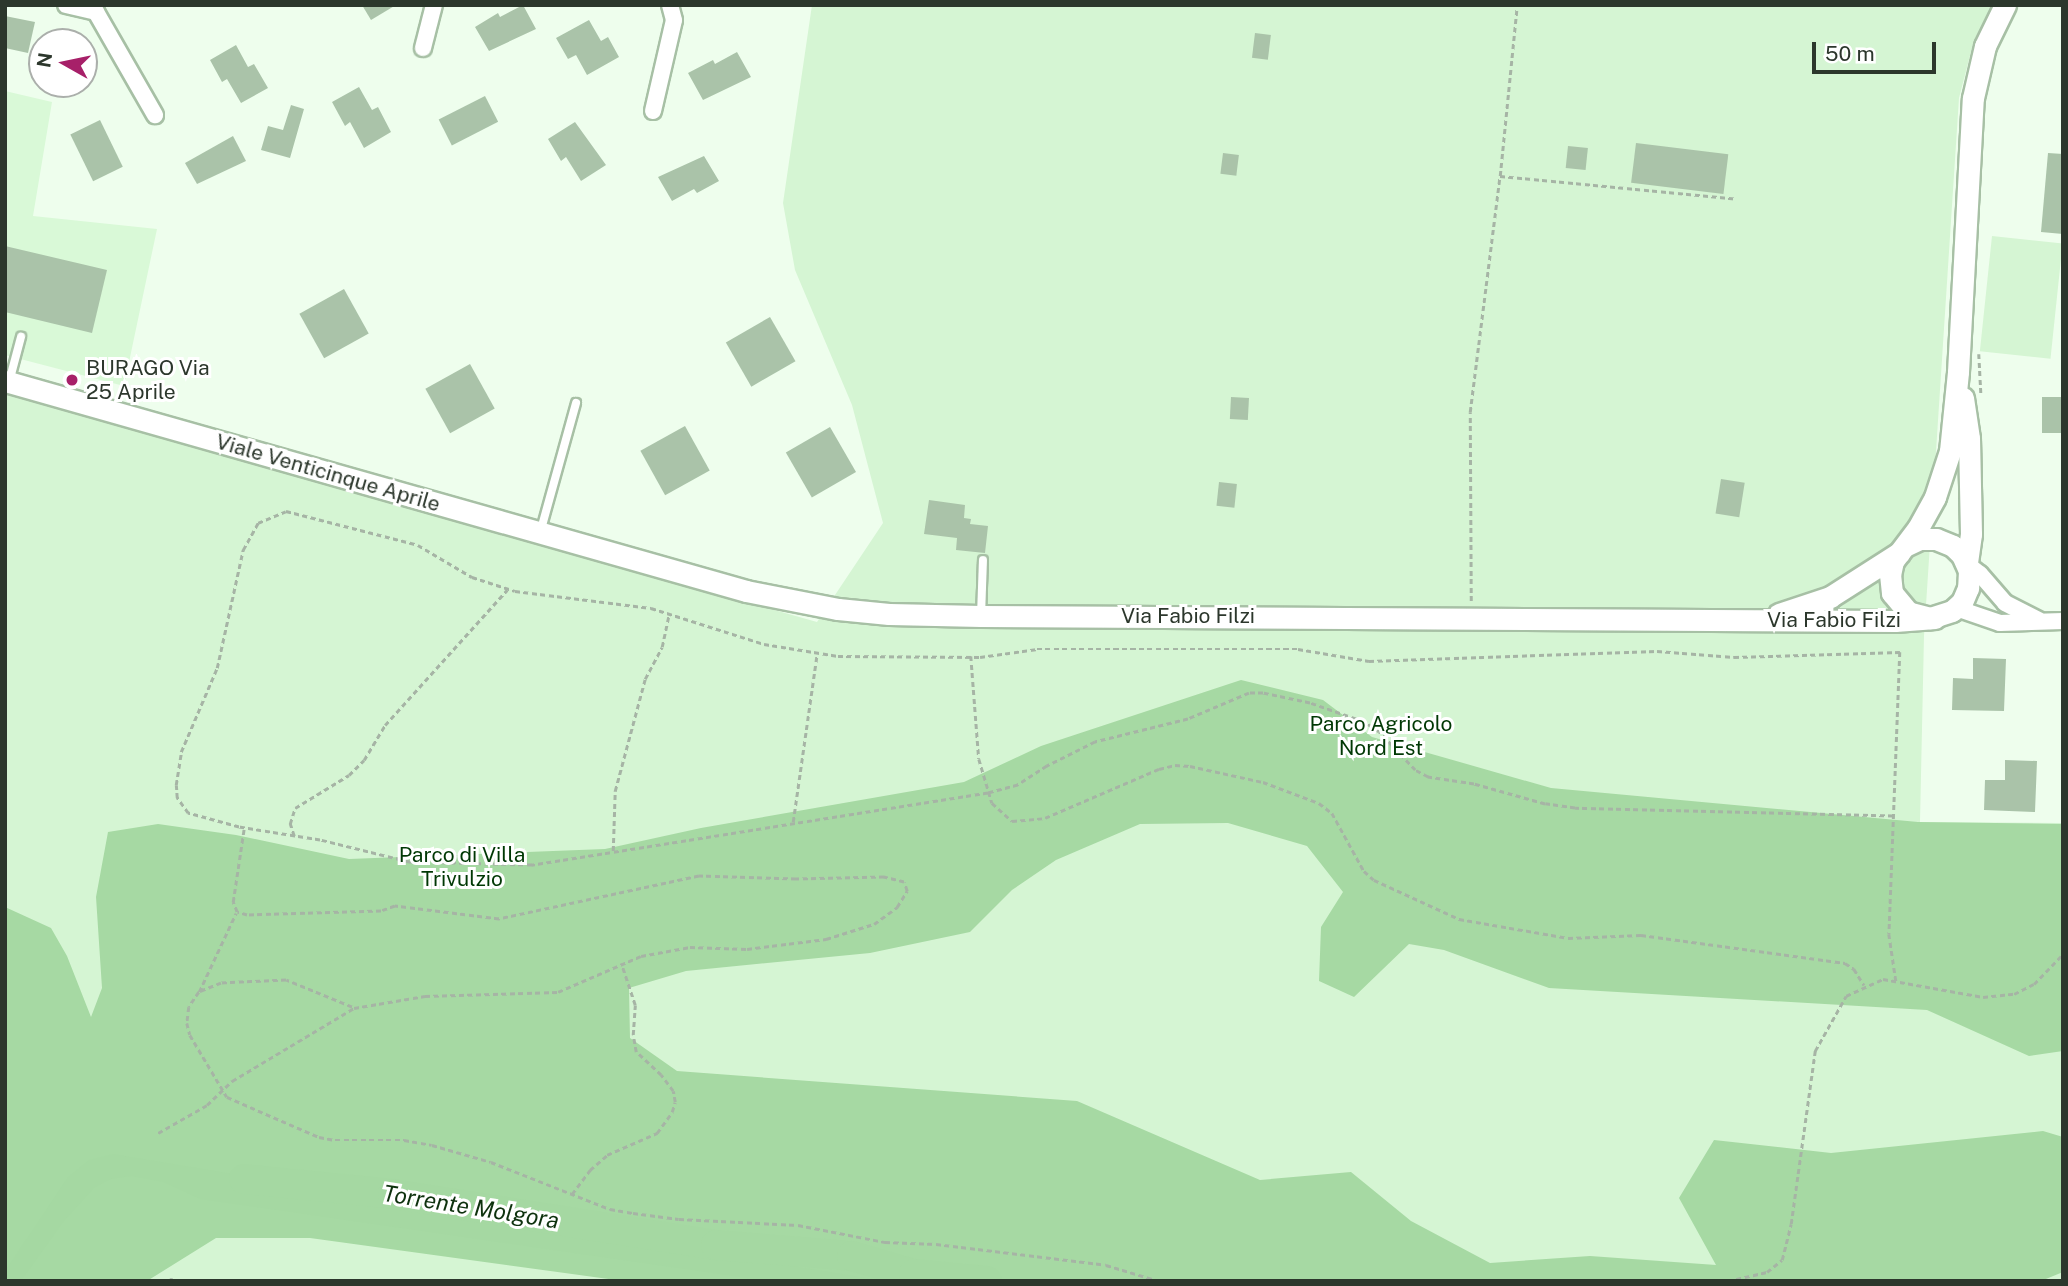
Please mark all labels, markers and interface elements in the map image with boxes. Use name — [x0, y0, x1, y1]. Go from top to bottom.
north arrow — [28, 28, 98, 98]
scale bar — [1816, 28, 1940, 72]
text: 50 m — [1825, 41, 1875, 66]
text: N — [32, 51, 56, 69]
place label: BURAGO Via 25 Aprile — [86, 355, 210, 405]
marker: BURAGO Via 25 Aprile — [64, 372, 80, 388]
street label: Viale Venticinque Aprile — [213, 429, 443, 517]
street label: Via Fabio Filzi — [1121, 603, 1255, 629]
street label: Via Fabio Filzi — [1767, 607, 1901, 633]
park label: Parco Agricolo Nord Est — [1309, 711, 1453, 761]
park label: Parco di Villa Trivulzio — [398, 842, 526, 892]
water label: Torrente Molgora — [381, 1179, 561, 1235]

